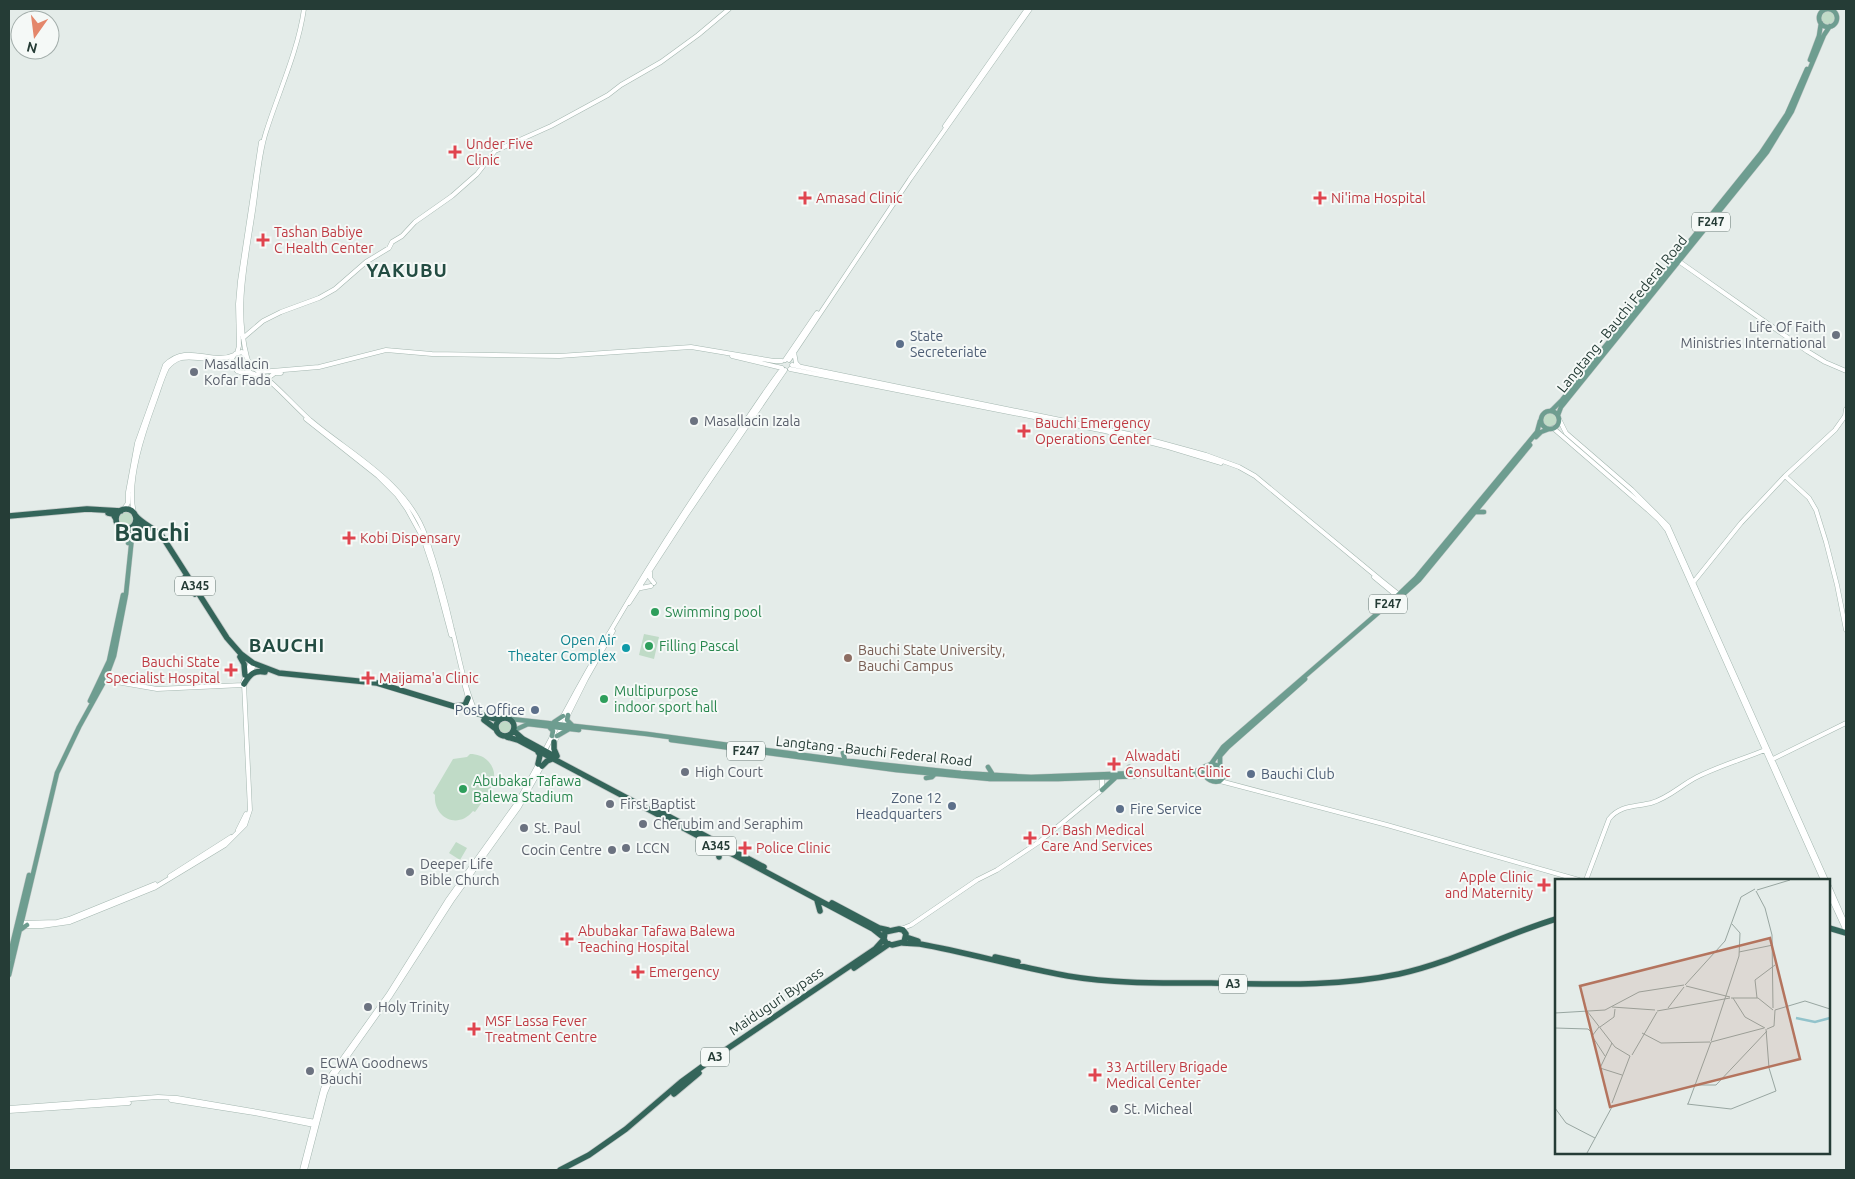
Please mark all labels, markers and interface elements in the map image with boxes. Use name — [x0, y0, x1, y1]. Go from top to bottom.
north arrow — [10, 10, 60, 60]
text: N — [25, 39, 39, 57]
place label: Under Five Clinic — [466, 136, 533, 168]
marker: Under Five Clinic — [448, 145, 462, 159]
place label: Amasad Clinic — [816, 190, 903, 206]
place label: Ni'ima Hospital — [1331, 190, 1426, 206]
marker: Amasad Clinic — [798, 191, 812, 205]
marker: Ni'ima Hospital — [1313, 191, 1327, 205]
road number: F247 — [1692, 212, 1730, 232]
place label: Tashan Babiye C Health Center — [274, 224, 374, 256]
street label: Langtang - Bauchi Federal Road — [1554, 232, 1690, 396]
marker: Tashan Babiye C Health Center — [256, 233, 270, 247]
district label: YAKUBU — [366, 259, 448, 281]
place label: Life Of Faith Ministries International — [1681, 319, 1826, 351]
place label: State Secreteriate — [910, 328, 987, 360]
marker: Life Of Faith Ministries International — [1830, 329, 1842, 341]
marker: State Secreteriate — [894, 338, 906, 350]
place label: Masallacin Kofar Fada — [204, 356, 271, 388]
marker: Masallacin Kofar Fada — [188, 366, 200, 378]
place label: Masallacin Izala — [704, 413, 800, 429]
marker: Masallacin Izala — [688, 415, 700, 427]
place label: Bauchi Emergency Operations Center — [1035, 415, 1152, 447]
marker: Bauchi Emergency Operations Center — [1017, 424, 1031, 438]
district label: Bauchi — [114, 519, 190, 546]
place label: Kobi Dispensary — [360, 530, 460, 546]
marker: Kobi Dispensary — [342, 531, 356, 545]
road number: A345 — [175, 576, 215, 596]
road number: F247 — [1369, 594, 1407, 614]
place label: Swimming pool — [665, 604, 762, 620]
marker: Swimming pool — [649, 606, 661, 618]
place label: Open Air Theater Complex — [508, 632, 617, 664]
district label: BAUCHI — [249, 634, 325, 656]
place label: Filling Pascal — [659, 638, 739, 654]
marker: Filling Pascal — [643, 640, 655, 652]
marker: Open Air Theater Complex — [620, 642, 632, 654]
place label: Bauchi State University, Bauchi Campus — [858, 642, 1005, 674]
marker: Bauchi State University, Bauchi Campus — [842, 652, 854, 664]
place label: Bauchi State Specialist Hospital — [106, 654, 220, 686]
marker: Bauchi State Specialist Hospital — [224, 663, 238, 677]
place label: Maijama'a Clinic — [379, 670, 479, 686]
marker: Maijama'a Clinic — [361, 671, 375, 685]
place label: Multipurpose indoor sport hall — [614, 683, 718, 715]
marker: Multipurpose indoor sport hall — [598, 693, 610, 705]
place label: Post Office — [455, 702, 525, 718]
marker: Post Office — [529, 704, 541, 716]
street label: Langtang - Bauchi Federal Road — [775, 733, 973, 769]
road number: F247 — [727, 741, 765, 760]
place label: Alwadati Consultant Clinic — [1125, 748, 1231, 780]
marker: Alwadati Consultant Clinic — [1107, 757, 1121, 771]
place label: High Court — [695, 764, 763, 780]
marker: High Court — [679, 766, 691, 778]
place label: Bauchi Club — [1261, 766, 1335, 782]
marker: Bauchi Club — [1245, 768, 1257, 780]
place label: Abubakar Tafawa Balewa Stadium — [473, 773, 581, 805]
marker: Abubakar Tafawa Balewa Stadium — [457, 783, 469, 795]
place label: Zone 12 Headquarters — [856, 790, 942, 822]
place label: First Baptist — [620, 796, 696, 812]
marker: First Baptist — [604, 798, 616, 810]
marker: Zone 12 Headquarters — [946, 800, 958, 812]
place label: Fire Service — [1130, 801, 1202, 817]
marker: Fire Service — [1114, 803, 1126, 815]
place label: Cherubim and Seraphim — [653, 816, 803, 832]
marker: Cherubim and Seraphim — [637, 818, 649, 830]
place label: St. Paul — [534, 820, 581, 836]
marker: St. Paul — [518, 822, 530, 834]
place label: Dr. Bash Medical Care And Services — [1041, 822, 1153, 854]
marker: Dr. Bash Medical Care And Services — [1023, 831, 1037, 845]
road number: A345 — [696, 836, 736, 856]
place label: LCCN — [636, 840, 670, 856]
place label: Police Clinic — [756, 840, 831, 856]
marker: Police Clinic — [738, 841, 752, 855]
place label: Cocin Centre — [521, 842, 602, 858]
marker: LCCN — [620, 842, 632, 854]
marker: Cocin Centre — [606, 844, 618, 856]
place label: Deeper Life Bible Church — [420, 856, 499, 888]
marker: Deeper Life Bible Church — [404, 866, 416, 878]
place label: Apple Clinic and Maternity — [1445, 869, 1533, 901]
marker: Apple Clinic and Maternity — [1537, 878, 1551, 892]
inset map — [1555, 879, 1830, 1154]
place label: Abubakar Tafawa Balewa Teaching Hospital — [578, 923, 735, 955]
marker: Abubakar Tafawa Balewa Teaching Hospital — [560, 932, 574, 946]
place label: Emergency — [649, 964, 719, 980]
street label: Maiduguri Bypass — [726, 964, 826, 1038]
marker: Emergency — [631, 965, 645, 979]
road number: A3 — [1219, 974, 1247, 994]
place label: Holy Trinity — [378, 999, 449, 1015]
marker: Holy Trinity — [362, 1001, 374, 1013]
place label: MSF Lassa Fever Treatment Centre — [485, 1013, 597, 1045]
marker: MSF Lassa Fever Treatment Centre — [467, 1022, 481, 1036]
road number: A3 — [701, 1048, 729, 1066]
place label: ECWA Goodnews Bauchi — [320, 1055, 428, 1087]
place label: 33 Artillery Brigade Medical Center — [1106, 1059, 1228, 1091]
marker: ECWA Goodnews Bauchi — [304, 1065, 316, 1077]
marker: 33 Artillery Brigade Medical Center — [1088, 1068, 1102, 1082]
place label: St. Micheal — [1124, 1101, 1193, 1117]
marker: St. Micheal — [1108, 1103, 1120, 1115]

